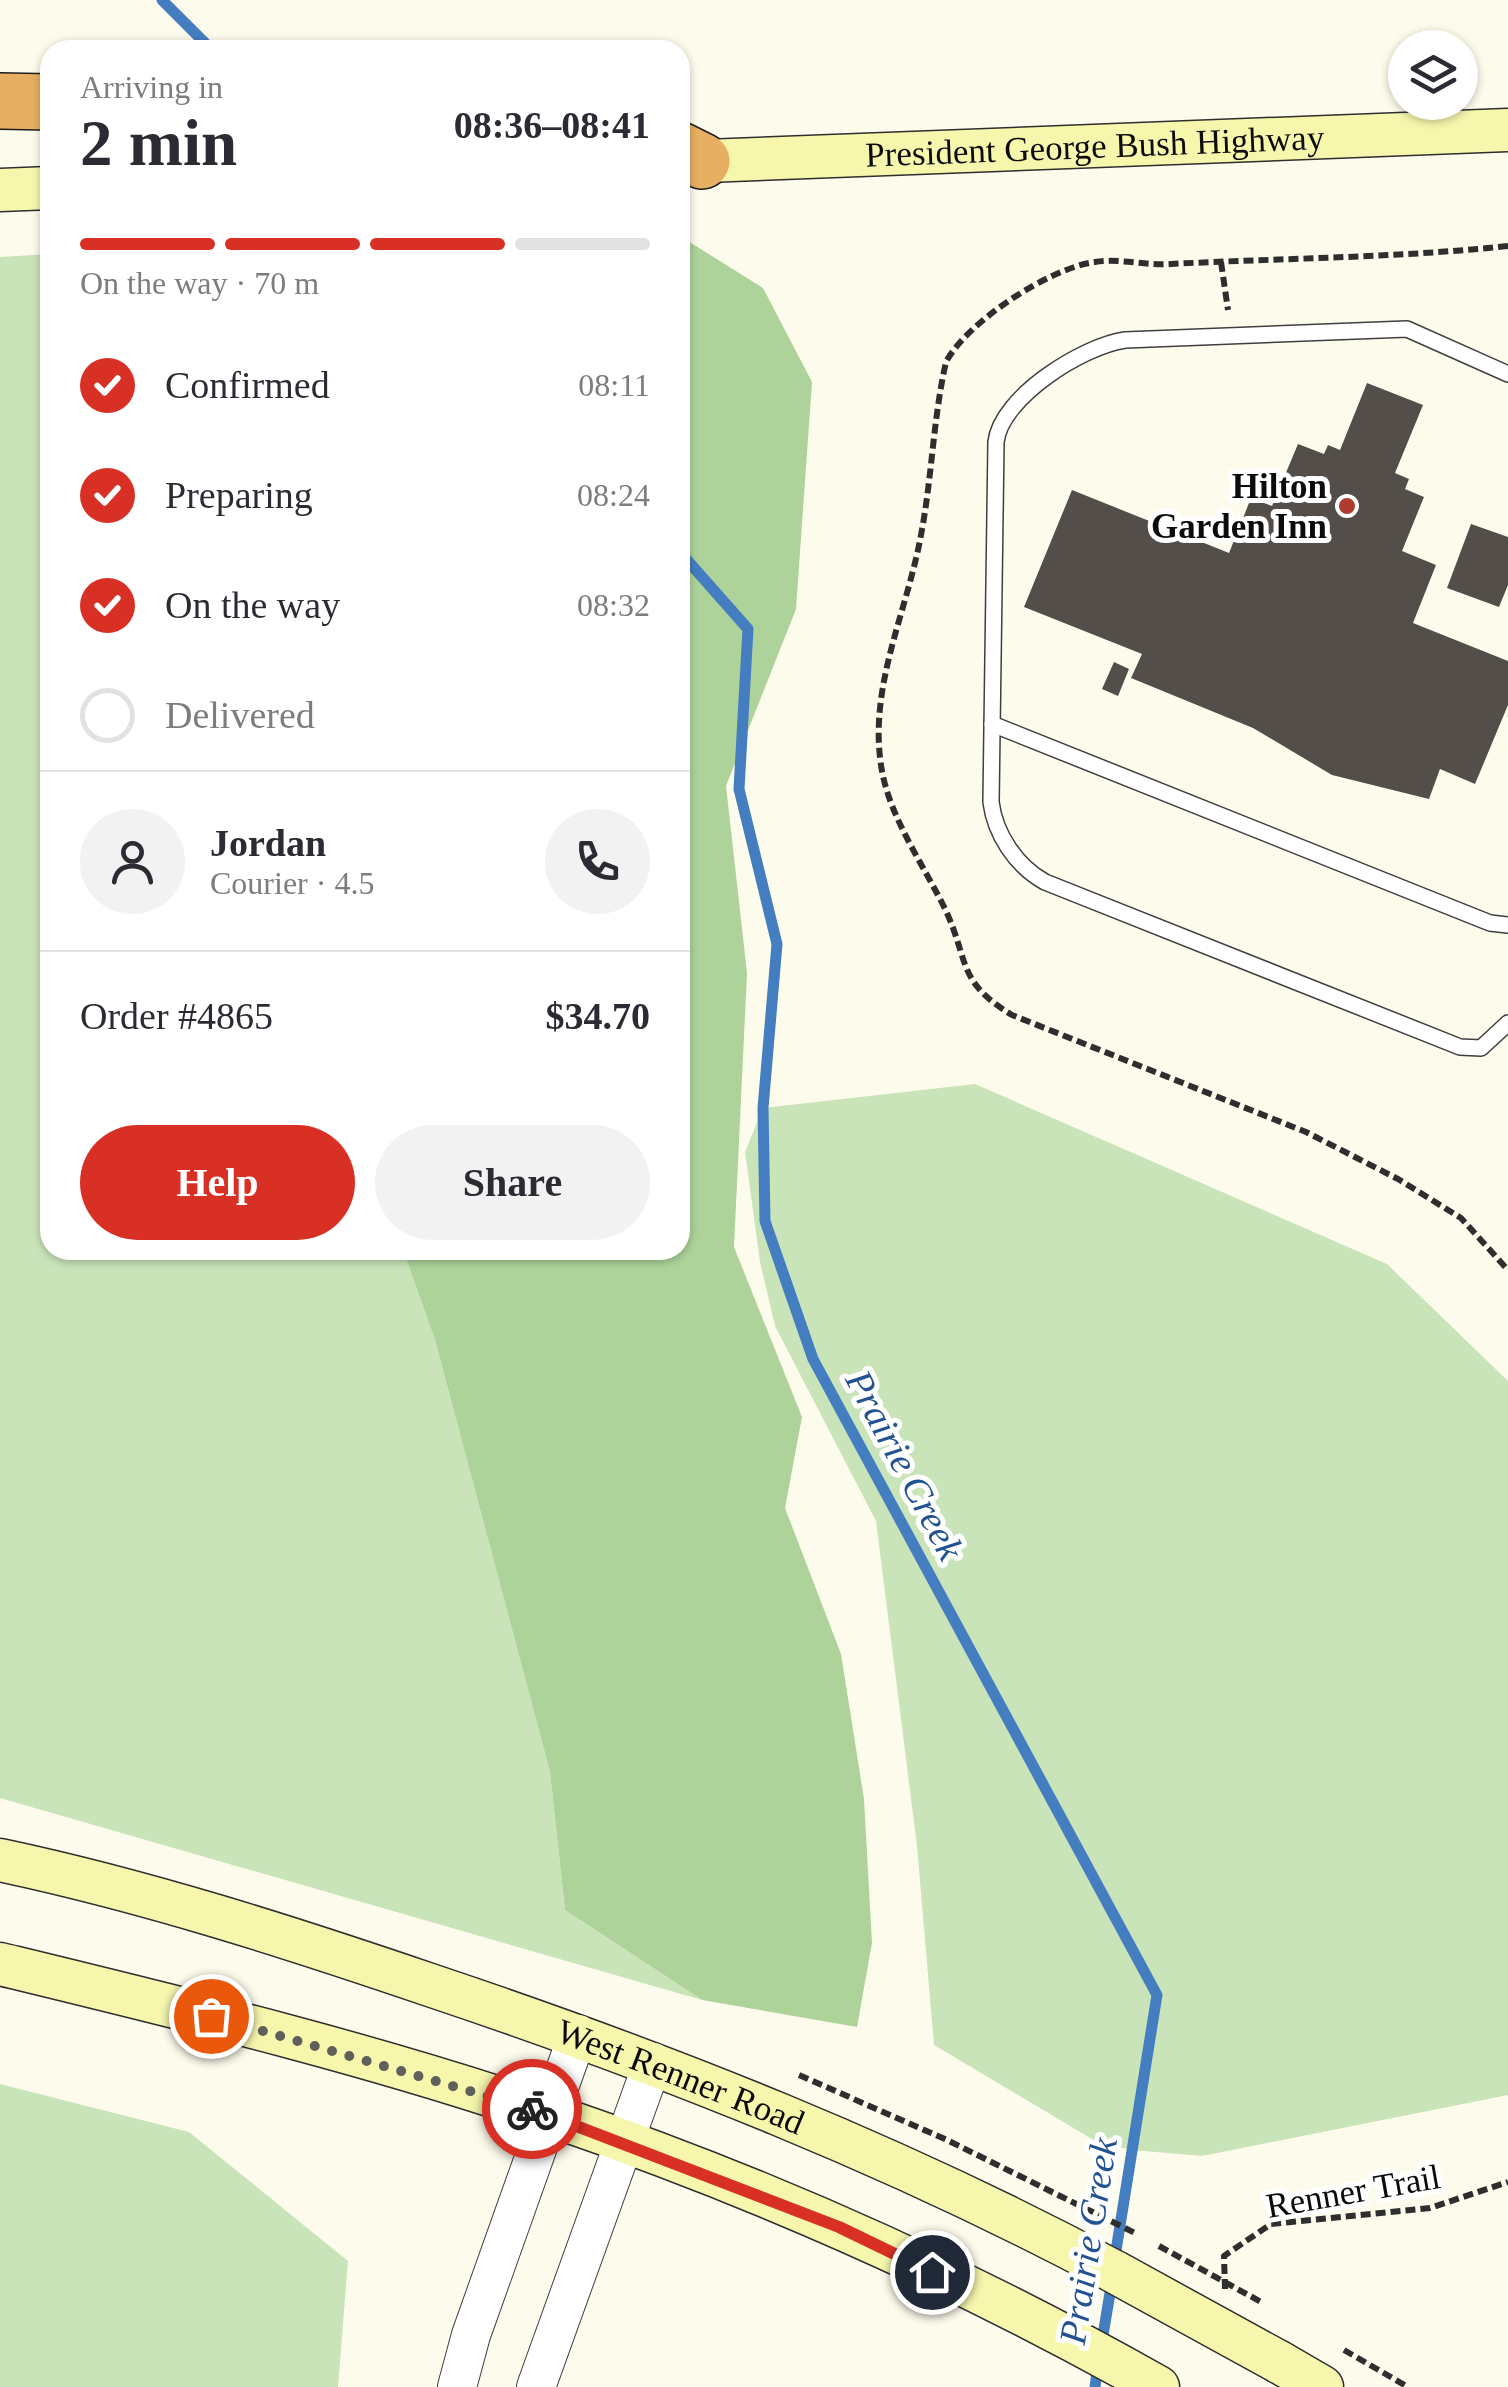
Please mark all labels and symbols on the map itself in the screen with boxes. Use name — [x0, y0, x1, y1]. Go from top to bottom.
street label: President George Bush Highway — [864, 118, 1325, 175]
place label: Hilton Garden Inn — [1151, 467, 1327, 546]
marker: Hilton Garden Inn — [1336, 495, 1358, 517]
water label: Prairie Creek — [837, 1362, 973, 1568]
pin — [169, 1974, 254, 2059]
street label: West Renner Road — [552, 2012, 810, 2143]
courier — [482, 2059, 582, 2159]
water label: Prairie Creek — [1051, 2134, 1125, 2348]
street label: Renner Trail — [1263, 2157, 1443, 2226]
pin — [890, 2230, 975, 2315]

